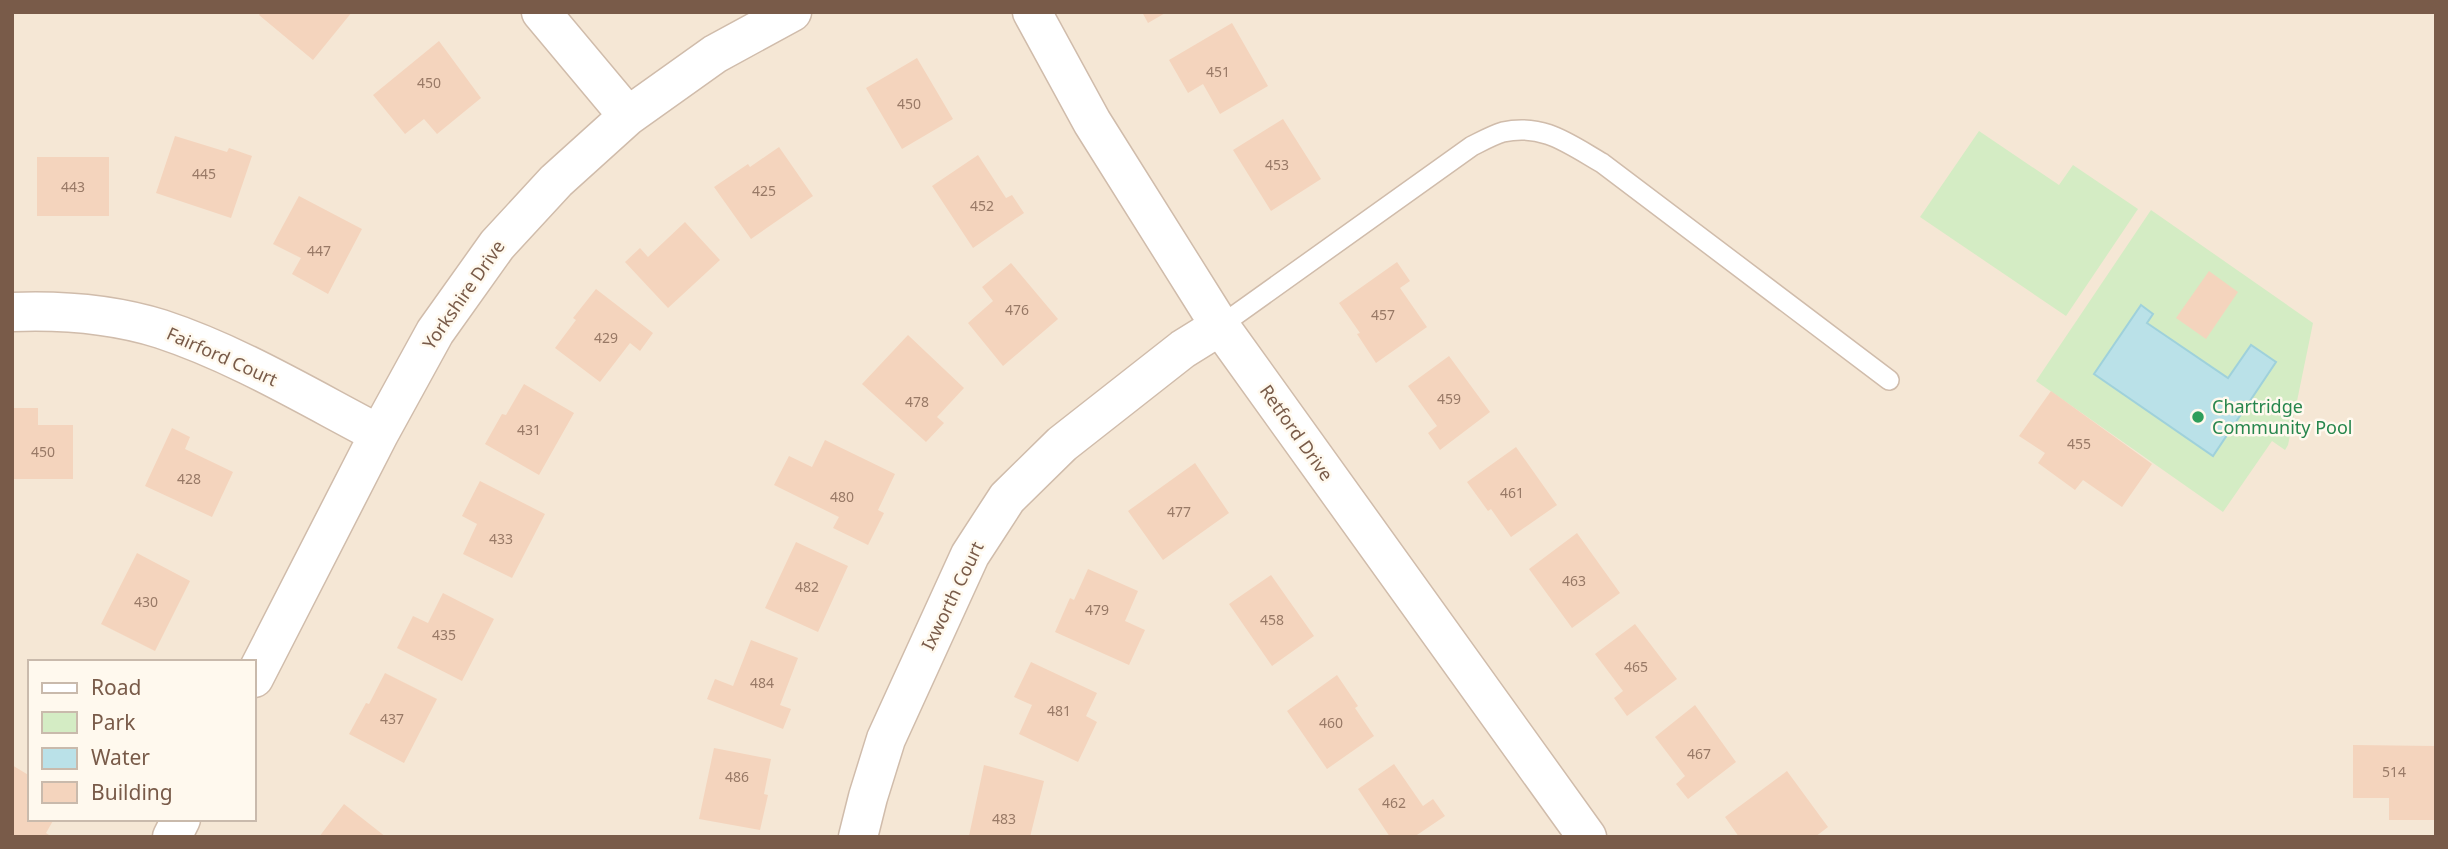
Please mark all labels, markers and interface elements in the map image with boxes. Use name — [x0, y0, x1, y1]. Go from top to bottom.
house number: 451 — [1206, 62, 1230, 81]
house number: 450 — [417, 73, 441, 92]
house number: 450 — [897, 94, 921, 113]
house number: 453 — [1265, 155, 1289, 174]
house number: 445 — [192, 164, 216, 183]
house number: 443 — [61, 177, 85, 196]
house number: 425 — [752, 181, 776, 200]
house number: 452 — [970, 196, 994, 215]
street label: Yorkshire Drive — [417, 235, 510, 354]
house number: 447 — [307, 241, 331, 260]
house number: 476 — [1005, 300, 1029, 319]
house number: 457 — [1371, 305, 1395, 324]
street label: Fairford Court — [163, 321, 282, 391]
house number: 429 — [594, 328, 618, 347]
street label: Retford Drive — [1255, 380, 1339, 485]
house number: 459 — [1437, 389, 1461, 408]
house number: 478 — [905, 392, 929, 411]
place label: Chartridge Community Pool — [2212, 394, 2353, 439]
marker: Chartridge Community Pool — [2190, 409, 2206, 425]
house number: 431 — [517, 420, 541, 439]
house number: 455 — [2067, 434, 2091, 453]
house number: 450 — [31, 442, 55, 461]
house number: 428 — [177, 469, 201, 488]
house number: 461 — [1500, 483, 1524, 502]
house number: 480 — [830, 487, 854, 506]
house number: 477 — [1167, 502, 1191, 521]
house number: 433 — [489, 529, 513, 548]
street label: Ixworth Court — [916, 537, 989, 654]
house number: 463 — [1562, 571, 1586, 590]
house number: 482 — [795, 577, 819, 596]
house number: 430 — [134, 592, 158, 611]
house number: 479 — [1085, 600, 1109, 619]
house number: 458 — [1260, 610, 1284, 629]
house number: 435 — [432, 625, 456, 644]
house number: 465 — [1624, 657, 1648, 676]
legend — [28, 660, 256, 821]
text: Road — [91, 673, 141, 701]
house number: 484 — [750, 673, 774, 692]
house number: 481 — [1047, 701, 1071, 720]
text: Park — [91, 708, 136, 736]
house number: 437 — [380, 709, 404, 728]
house number: 460 — [1319, 713, 1343, 732]
text: Water — [91, 743, 150, 771]
house number: 467 — [1687, 744, 1711, 763]
house number: 514 — [2382, 762, 2406, 781]
house number: 486 — [725, 767, 749, 786]
text: Building — [91, 778, 173, 806]
house number: 462 — [1382, 793, 1406, 812]
house number: 483 — [992, 809, 1016, 828]

